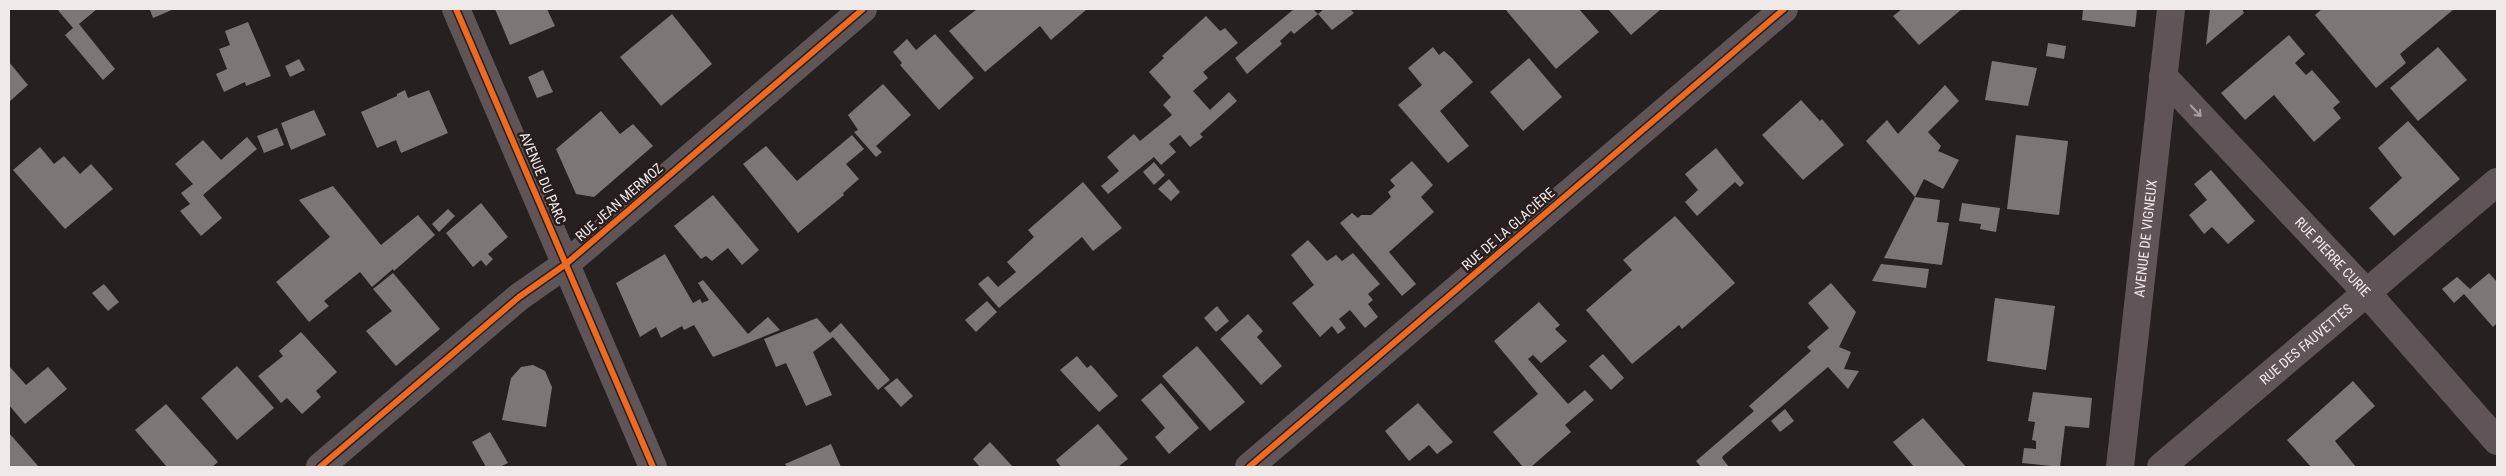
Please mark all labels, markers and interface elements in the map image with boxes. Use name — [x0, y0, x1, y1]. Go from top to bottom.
one-way arrow — [2190, 105, 2202, 118]
street label: AVENUE DU PARC — [516, 130, 570, 226]
street label: RUE JEAN MERMOZ — [572, 160, 666, 244]
street label: AVENUE DE VIGNEUX — [2131, 179, 2160, 298]
street label: RUE DE LA GLACIÈRE — [1458, 184, 1558, 274]
street label: RUE PIERRE CURIE — [2292, 214, 2374, 300]
street label: RUE DES FAUVETTES — [2256, 300, 2355, 388]

